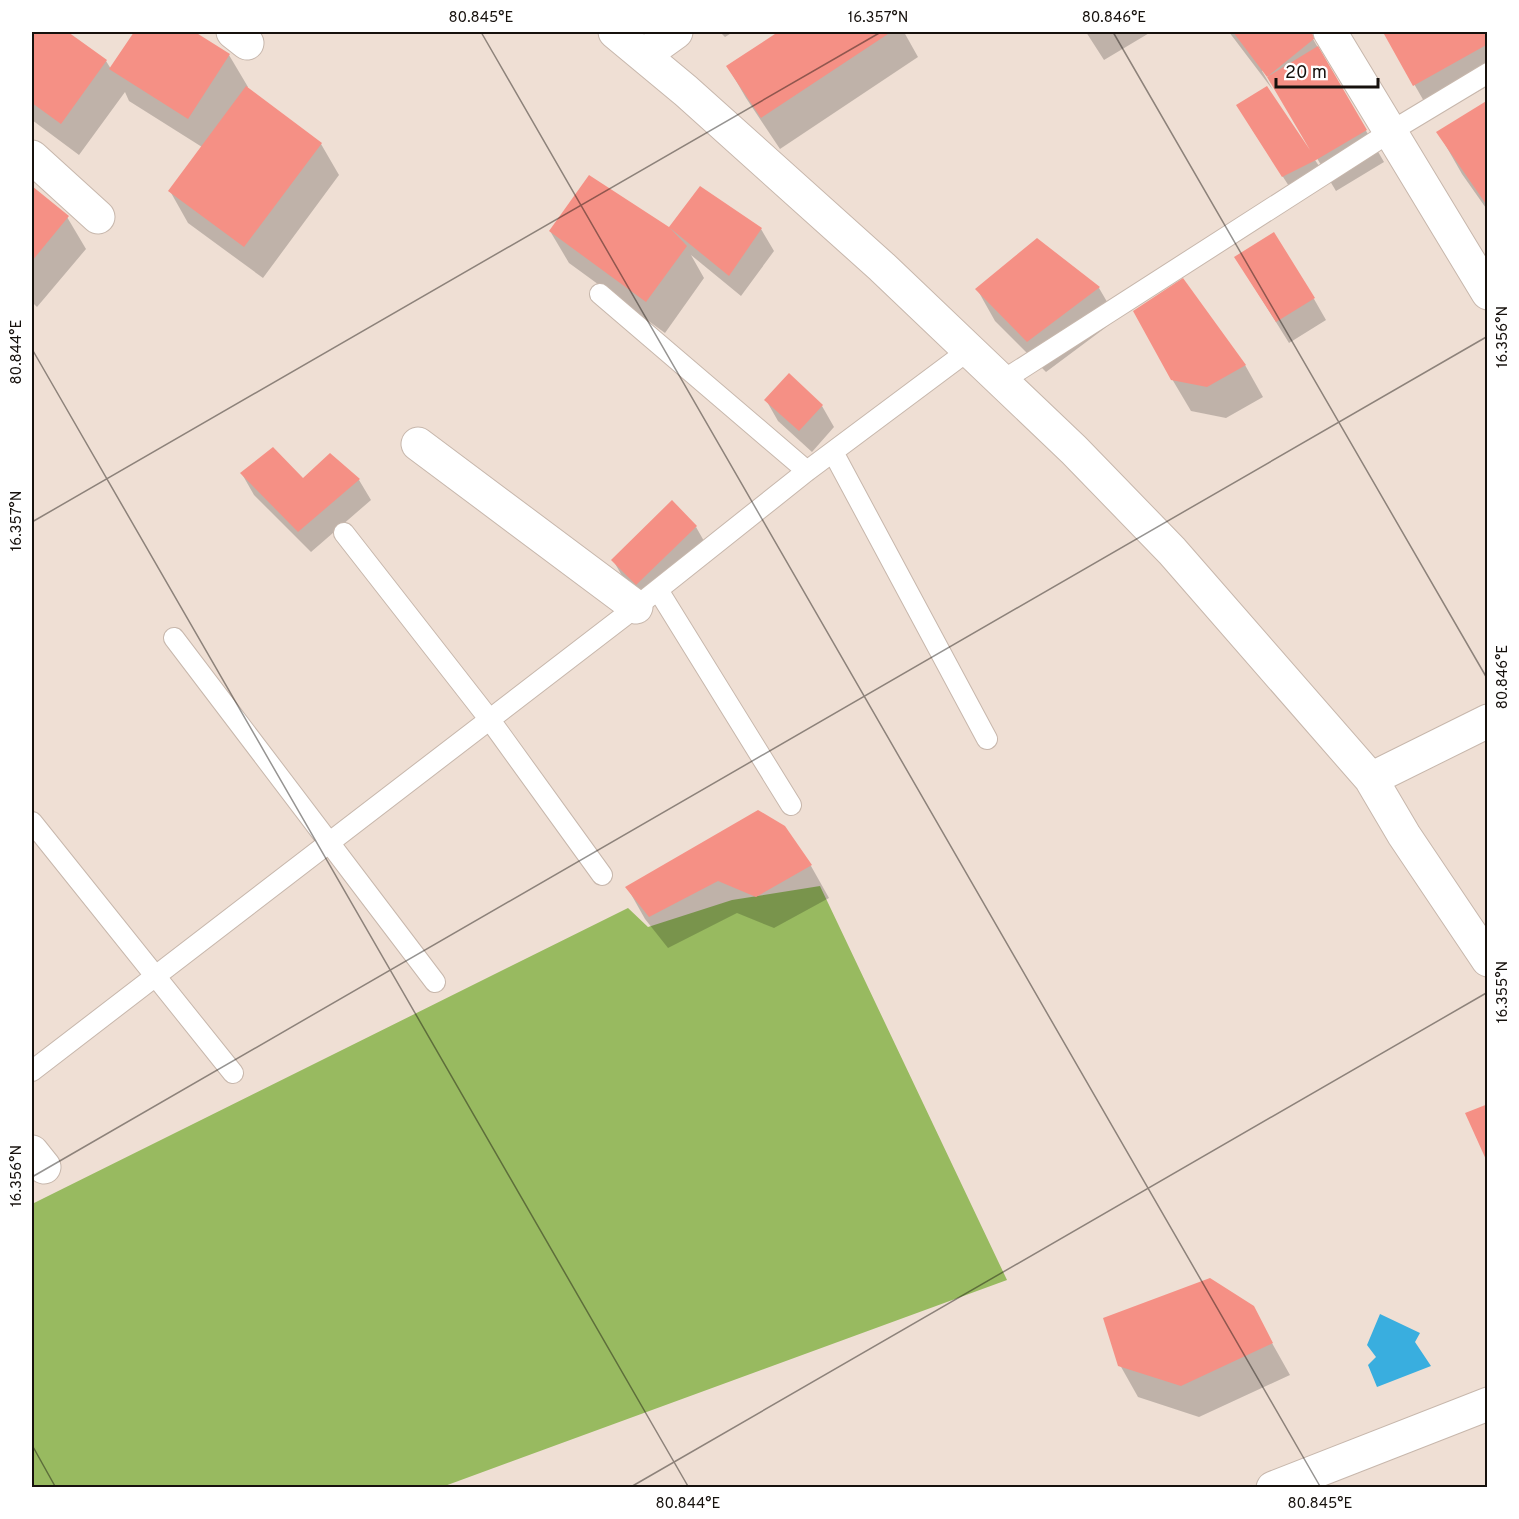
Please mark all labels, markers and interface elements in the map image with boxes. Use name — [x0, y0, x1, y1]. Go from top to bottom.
text: 80.845°E — [449, 9, 513, 28]
text: 16.357°N — [848, 9, 908, 28]
text: 80.846°E — [1082, 9, 1146, 28]
scale bar — [1276, 51, 1378, 89]
text: 20 m — [1285, 62, 1327, 85]
text: 16.356°N — [1494, 306, 1513, 368]
text: 80.844°E — [8, 320, 27, 384]
text: 16.357°N — [8, 491, 27, 551]
text: 80.846°E — [1494, 645, 1513, 709]
text: 16.355°N — [1494, 961, 1513, 1023]
text: 16.356°N — [8, 1145, 27, 1207]
text: 80.844°E — [656, 1495, 720, 1514]
text: 80.845°E — [1288, 1495, 1352, 1514]

